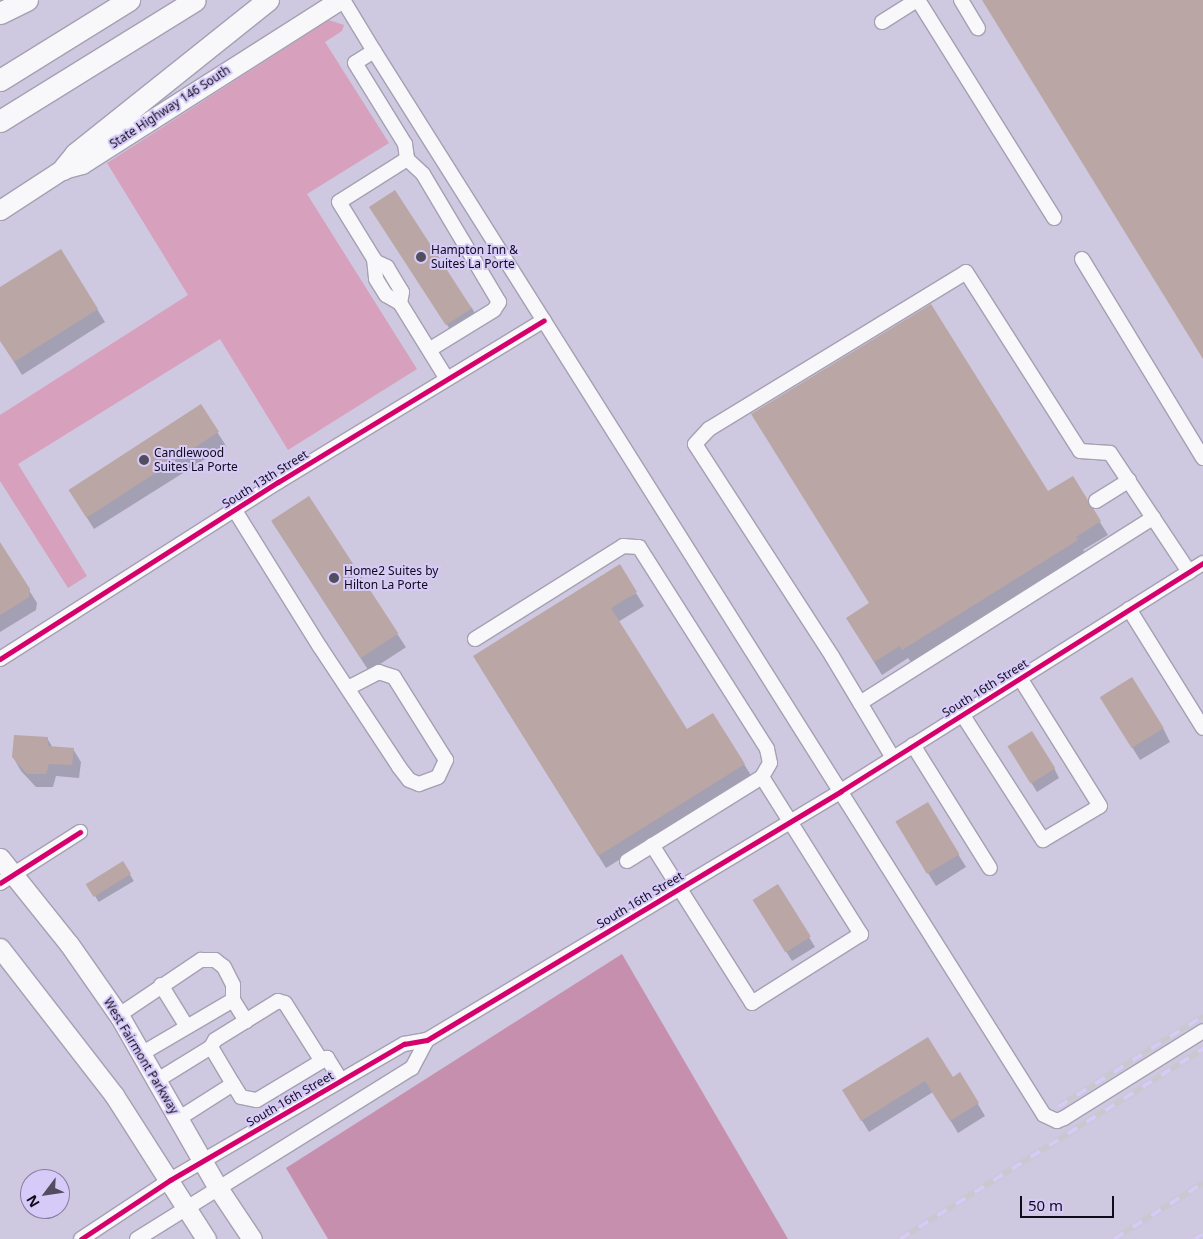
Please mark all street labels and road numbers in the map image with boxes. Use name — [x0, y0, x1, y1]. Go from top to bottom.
street label: State Highway 146 South — [107, 63, 233, 151]
street label: South 13th Street — [220, 447, 310, 511]
street label: South 16th Street — [940, 656, 1030, 720]
street label: South 16th Street — [594, 869, 686, 931]
street label: West Fairmont Parkway — [101, 995, 181, 1117]
street label: South 16th Street — [244, 1068, 336, 1130]

